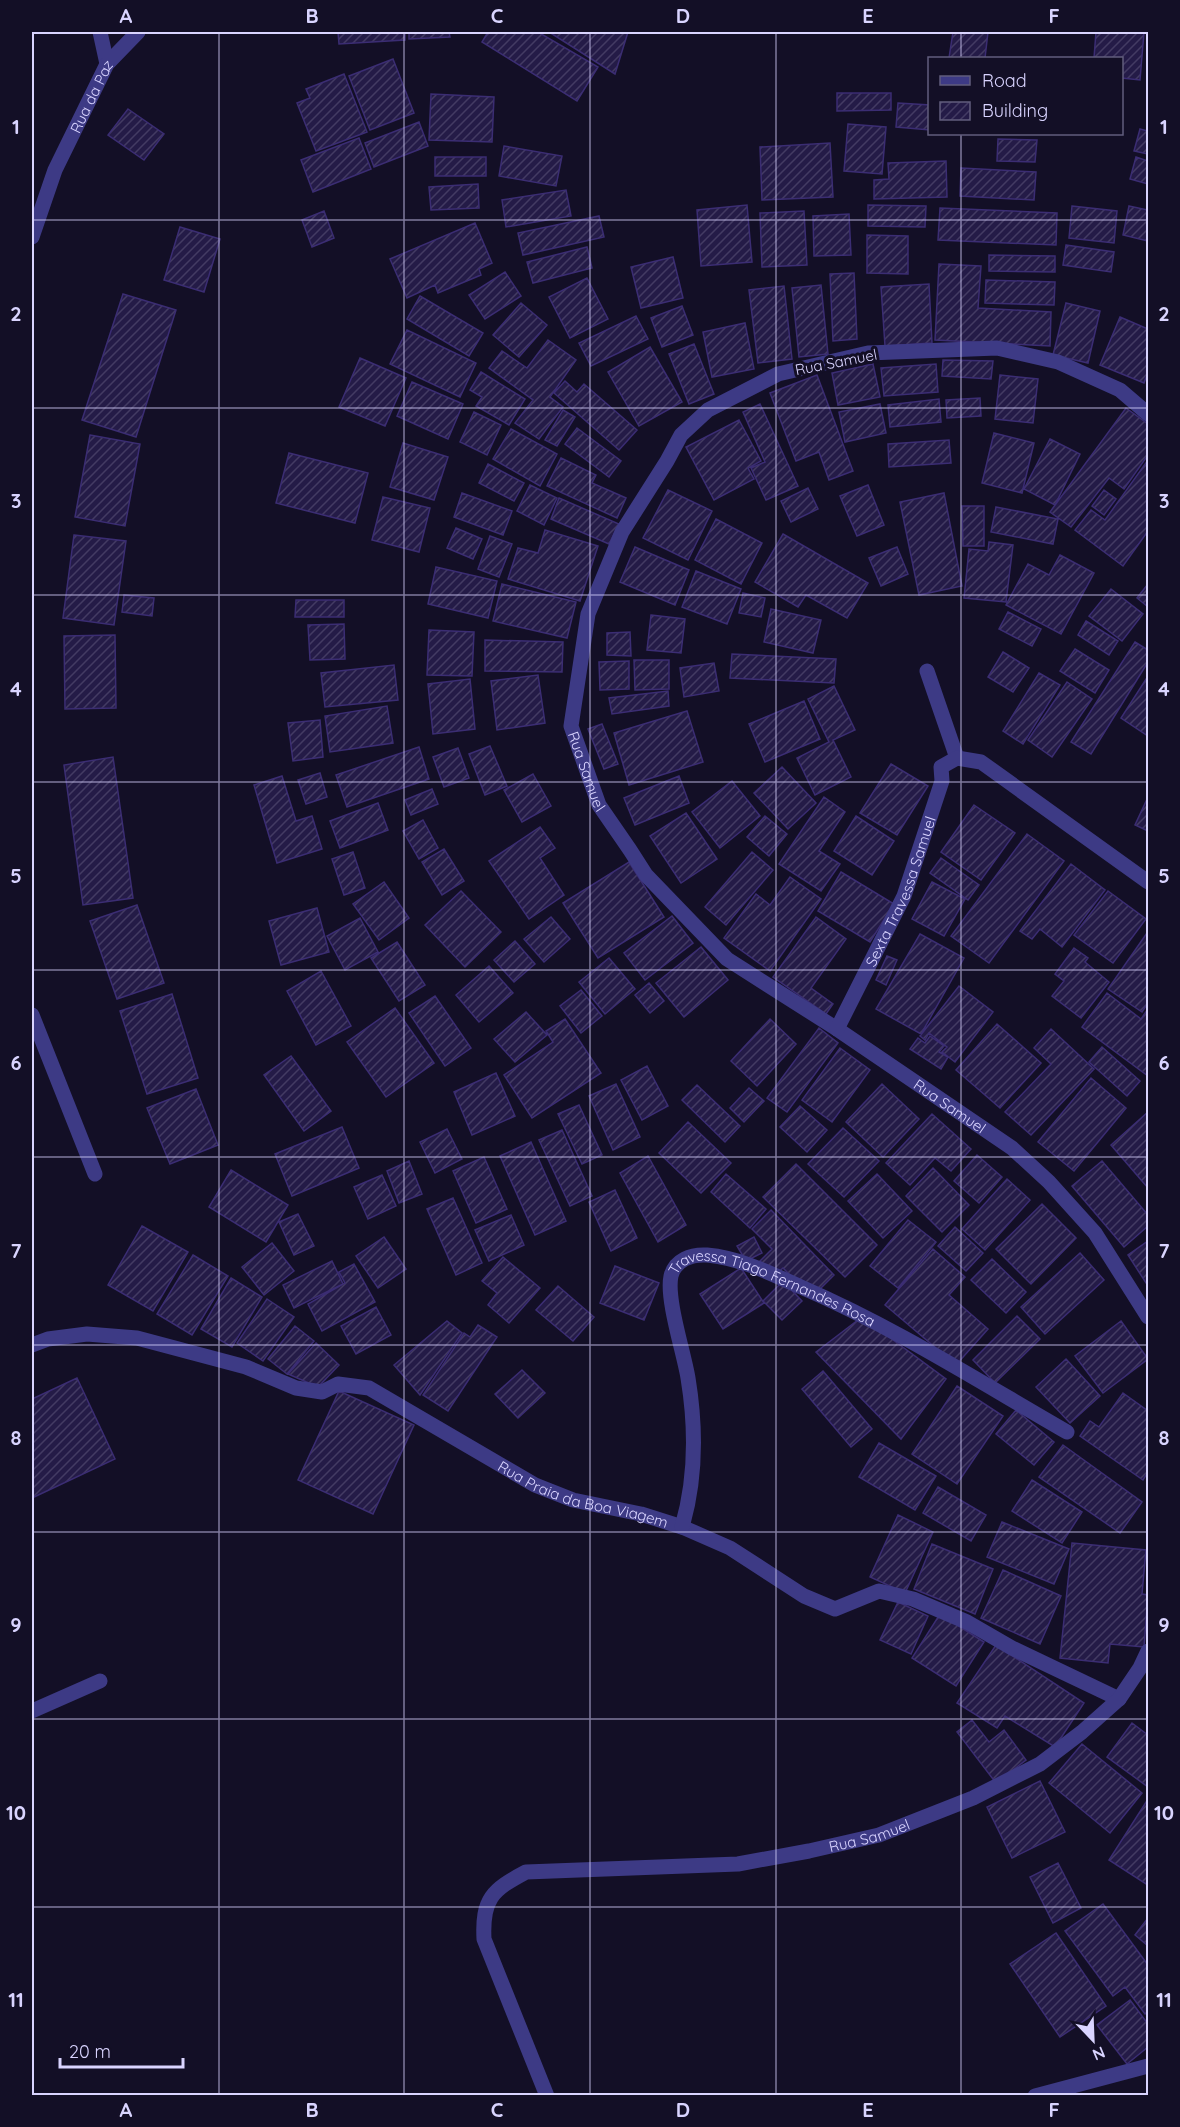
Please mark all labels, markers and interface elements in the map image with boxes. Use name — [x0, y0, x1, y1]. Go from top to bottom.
text: A — [120, 3, 133, 28]
text: B — [305, 3, 319, 28]
text: C — [491, 3, 504, 28]
text: D — [676, 3, 690, 28]
text: E — [862, 3, 874, 28]
text: F — [1048, 3, 1060, 28]
street label: Rua da Paz — [65, 55, 116, 136]
legend — [928, 57, 1123, 135]
text: Road — [982, 69, 1027, 92]
text: Building — [982, 99, 1048, 122]
text: 1 — [12, 114, 20, 139]
text: 1 — [1160, 114, 1168, 139]
text: 2 — [10, 301, 22, 326]
text: 2 — [1158, 301, 1170, 326]
street label: Rua Samuel — [793, 345, 879, 379]
text: 3 — [11, 488, 21, 513]
text: 3 — [1159, 488, 1169, 513]
text: 4 — [10, 676, 22, 701]
text: 4 — [1158, 676, 1170, 701]
street label: Rua Samuel — [564, 729, 610, 815]
street label: Sexta Travessa Samuel — [861, 814, 939, 970]
text: 5 — [10, 863, 22, 888]
text: 5 — [1158, 863, 1170, 888]
text: 6 — [10, 1050, 22, 1075]
text: 6 — [1158, 1050, 1170, 1075]
street label: Rua Samuel — [910, 1075, 990, 1137]
text: 7 — [11, 1238, 22, 1263]
text: 7 — [1159, 1238, 1170, 1263]
street label: Travessa Tiago Fernandes Rosa — [663, 1245, 879, 1330]
text: 8 — [11, 1425, 22, 1450]
text: 8 — [1159, 1425, 1170, 1450]
street label: Rua Praia da Boa Viagem — [495, 1456, 671, 1532]
text: 9 — [10, 1612, 22, 1637]
text: 9 — [1158, 1612, 1170, 1637]
text: 10 — [6, 1800, 26, 1825]
text: 10 — [1154, 1800, 1174, 1825]
street label: Rua Samuel — [827, 1814, 912, 1856]
text: 11 — [8, 1987, 24, 2012]
text: 11 — [1156, 1987, 1172, 2012]
north arrow — [1063, 2010, 1123, 2070]
scale bar — [60, 2031, 183, 2069]
text: 20 m — [69, 2040, 111, 2063]
text: N — [1090, 2042, 1108, 2065]
text: A — [120, 2097, 133, 2122]
text: B — [305, 2097, 319, 2122]
text: C — [491, 2097, 504, 2122]
text: D — [676, 2097, 690, 2122]
text: E — [862, 2097, 874, 2122]
text: F — [1048, 2097, 1060, 2122]

